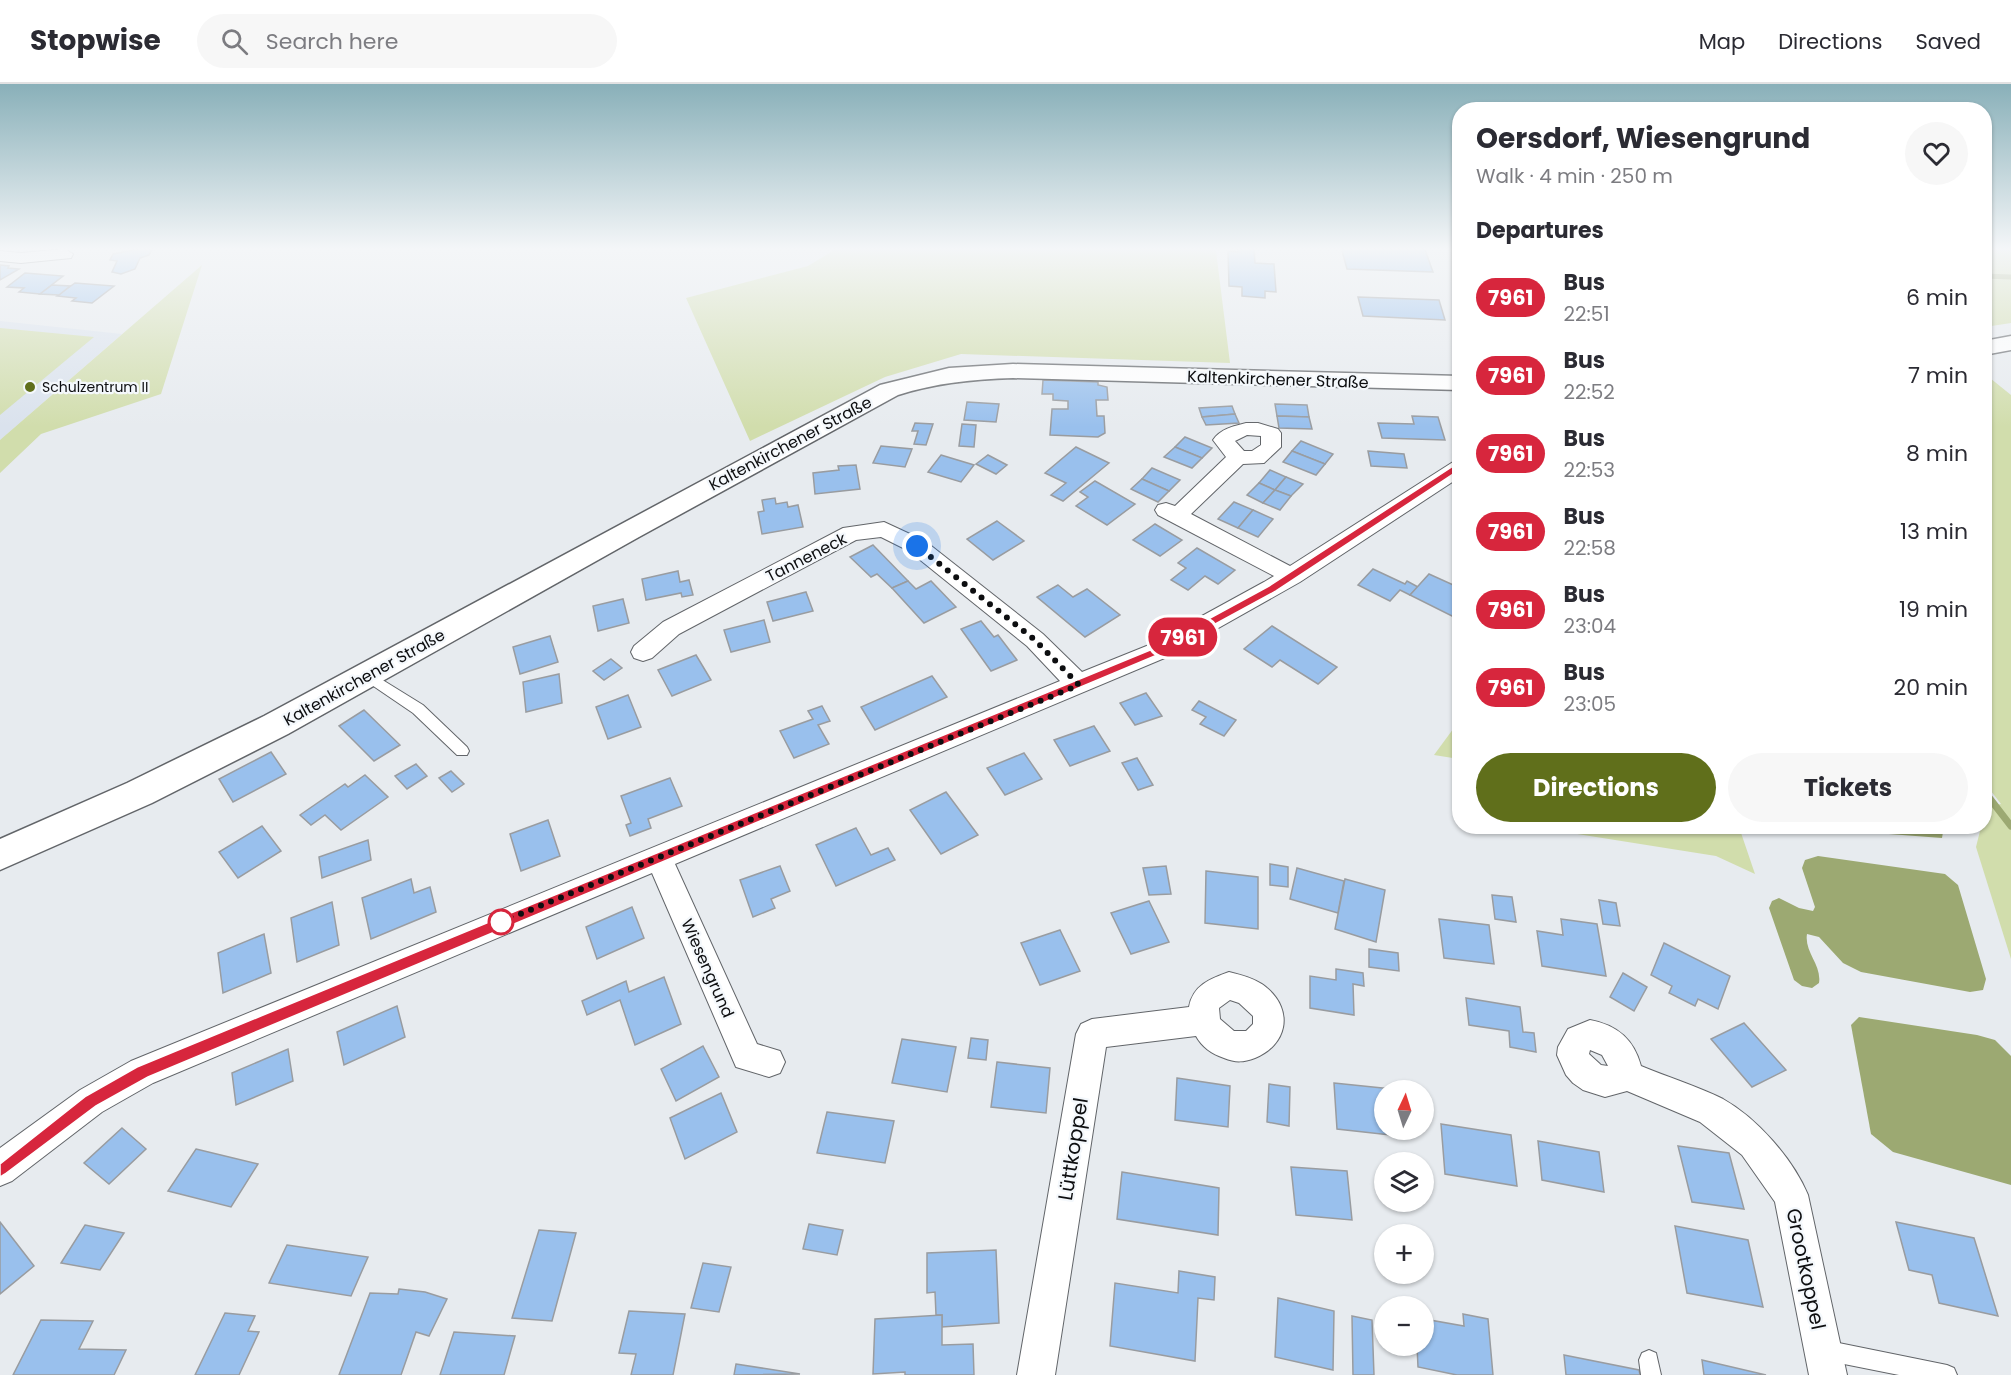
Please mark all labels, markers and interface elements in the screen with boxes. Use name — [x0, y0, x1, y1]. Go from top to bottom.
search box — [197, 14, 617, 68]
text: Stopwise — [30, 21, 161, 60]
icon: search — [218, 25, 251, 58]
text: Search here — [266, 26, 398, 57]
text: Map — [1699, 27, 1745, 56]
text: Directions — [1778, 27, 1882, 56]
text: Saved — [1915, 27, 1981, 56]
text: Oersdorf, Wiesengrund — [1476, 119, 1810, 158]
button: heart — [1905, 122, 1968, 185]
text: Walk · 4 min · 250 m — [1476, 162, 1673, 190]
text: Departures — [1476, 215, 1604, 246]
text: Bus — [1563, 267, 1605, 298]
text: 6 min — [1906, 282, 1968, 313]
text: 7961 — [1488, 283, 1533, 312]
text: 22:51 — [1563, 300, 1610, 328]
text: Bus — [1563, 345, 1605, 376]
text: 7 min — [1908, 360, 1968, 391]
text: 7961 — [1488, 361, 1533, 390]
street label: Kaltenkirchener Straße — [1187, 365, 1369, 394]
place label: Schulzentrum II — [42, 377, 148, 397]
text: 22:52 — [1563, 378, 1615, 406]
marker: Schulzentrum II — [23, 380, 37, 394]
street label: Kaltenkirchener Straße — [705, 391, 876, 496]
text: Bus — [1563, 423, 1605, 454]
text: 8 min — [1906, 438, 1968, 469]
text: 7961 — [1488, 439, 1533, 468]
text: 22:53 — [1563, 456, 1615, 484]
text: Bus — [1563, 501, 1605, 532]
text: 13 min — [1900, 516, 1968, 547]
text: 7961 — [1488, 517, 1533, 546]
street label: Tanneneck — [762, 527, 851, 588]
your location — [902, 531, 932, 561]
text: 22:58 — [1563, 534, 1616, 562]
text: Bus — [1563, 579, 1605, 610]
text: 19 min — [1899, 594, 1968, 625]
text: 7961 — [1488, 595, 1533, 624]
text: 23:04 — [1563, 612, 1616, 640]
line badge: 7961 — [1141, 618, 1225, 656]
street label: Kaltenkirchener Straße — [279, 623, 449, 732]
text: 7961 — [1160, 623, 1206, 652]
text: Bus — [1563, 657, 1605, 688]
text: 20 min — [1894, 672, 1968, 703]
text: 7961 — [1488, 673, 1533, 702]
text: 23:05 — [1563, 690, 1616, 718]
button: Directions — [1476, 753, 1716, 822]
button: Tickets — [1728, 753, 1968, 822]
unlabelled marker — [488, 909, 514, 935]
street label: Wiesengrund — [675, 915, 740, 1021]
north arrow — [1374, 1080, 1434, 1140]
map controls — [1374, 1080, 1434, 1356]
street label: Lüttkoppel — [1051, 1096, 1095, 1202]
button: layers — [1374, 1152, 1434, 1212]
street label: Grootkoppel — [1779, 1206, 1833, 1332]
button: + — [1374, 1224, 1434, 1284]
button: − — [1374, 1296, 1434, 1356]

